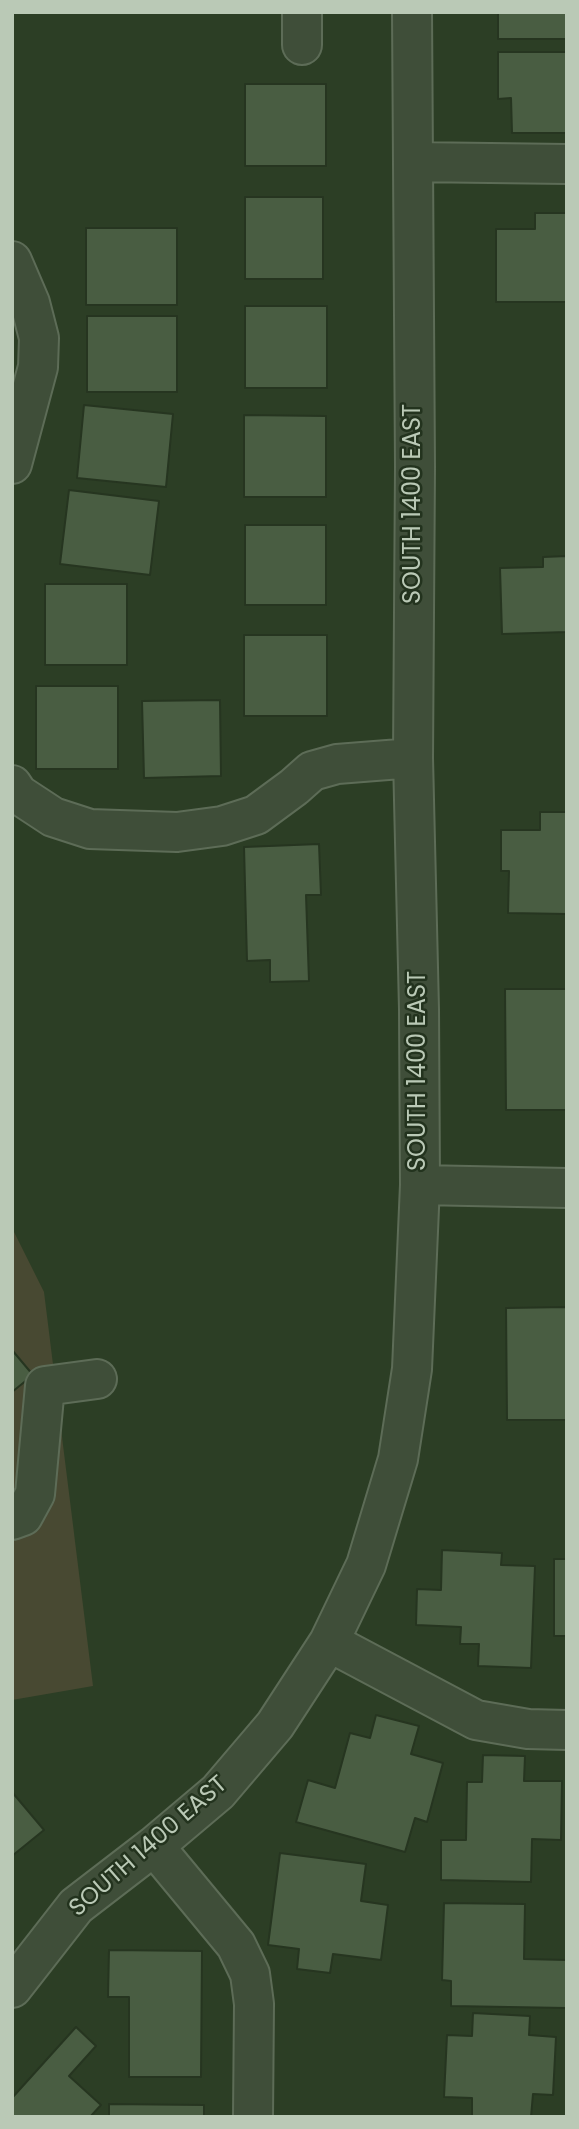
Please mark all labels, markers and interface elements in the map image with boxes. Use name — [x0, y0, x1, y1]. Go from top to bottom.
street label: SOUTH 1400 EAST — [400, 404, 428, 604]
street label: SOUTH 1400 EAST — [405, 971, 433, 1171]
street label: SOUTH 1400 EAST — [64, 1771, 234, 1923]

